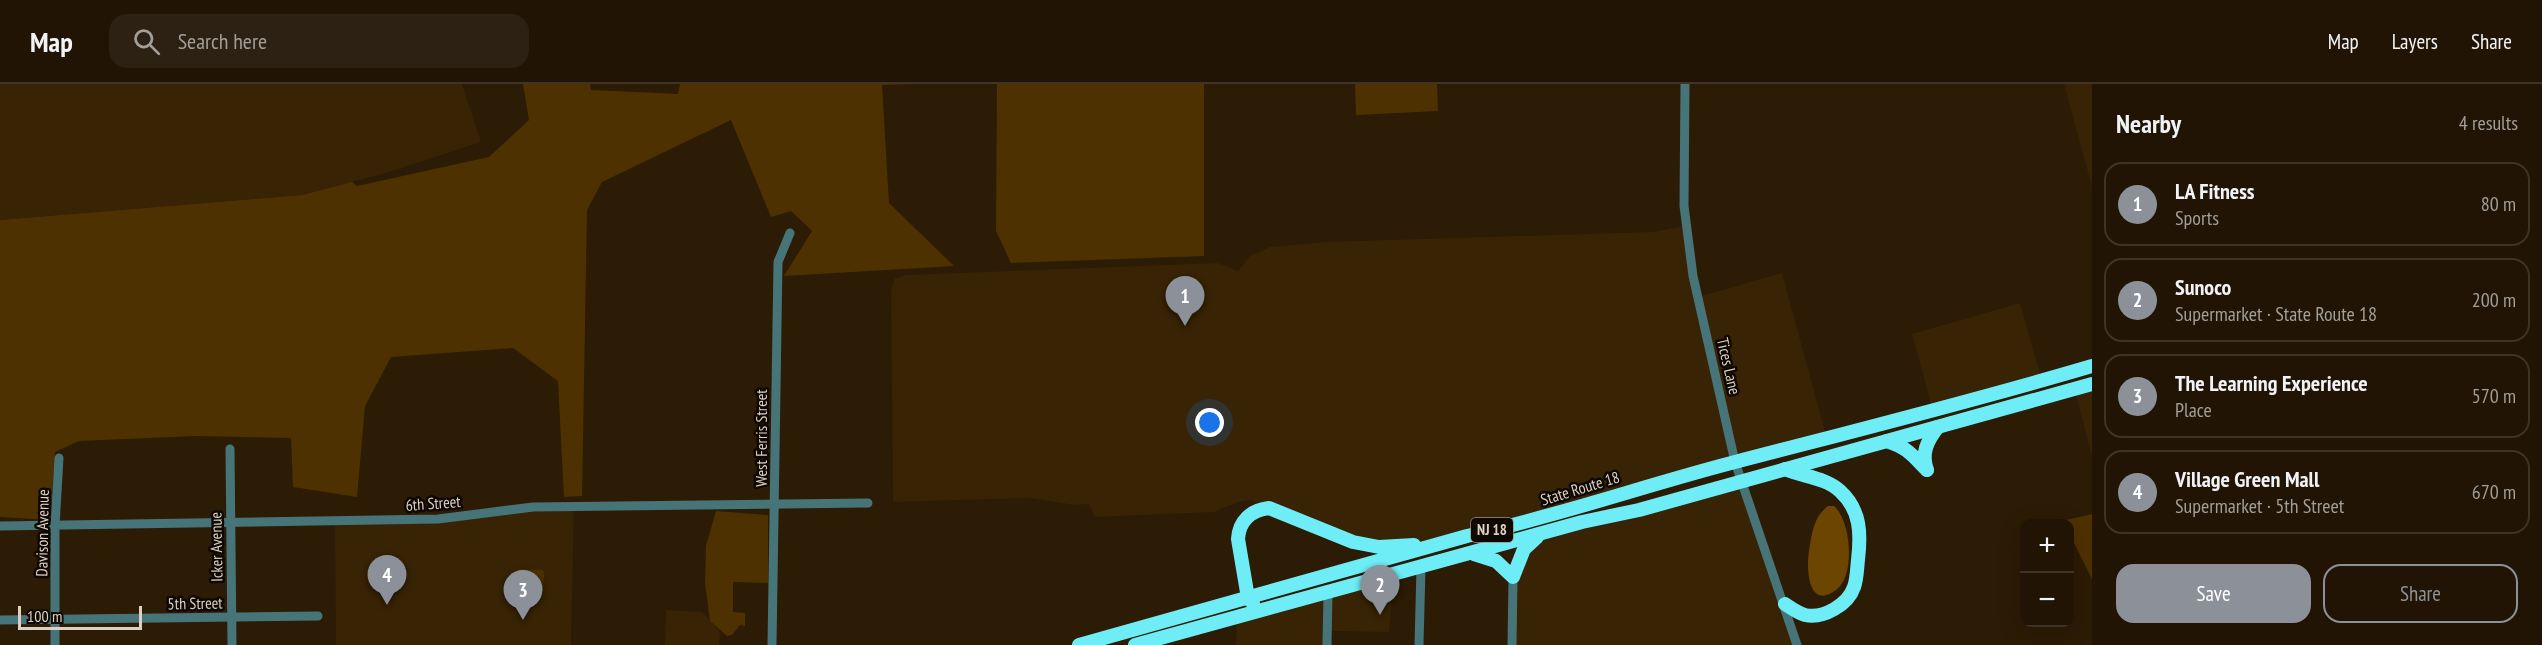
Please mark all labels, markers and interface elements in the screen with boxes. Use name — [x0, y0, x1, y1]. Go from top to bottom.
search box — [109, 14, 529, 68]
text: Map — [30, 23, 73, 60]
icon: search — [130, 25, 163, 58]
text: Search here — [178, 27, 267, 55]
text: Map — [2328, 28, 2359, 55]
text: Layers — [2392, 28, 2438, 55]
text: Share — [2471, 28, 2512, 55]
text: Nearby — [2116, 107, 2181, 140]
text: 4 results — [2459, 110, 2518, 136]
text: LA Fitness — [2175, 177, 2255, 205]
text: 1 — [2133, 191, 2142, 217]
text: 80 m — [2481, 191, 2516, 217]
text: Sports — [2175, 205, 2219, 231]
text: Sunoco — [2175, 273, 2231, 301]
pin: 1 — [1166, 276, 1204, 326]
text: 2 — [2133, 287, 2142, 313]
text: 200 m — [2472, 287, 2516, 313]
text: Supermarket · State Route 18 — [2175, 301, 2377, 327]
street label: Tices Lane — [1713, 336, 1745, 396]
text: The Learning Experience — [2175, 369, 2368, 397]
text: 3 — [2133, 383, 2142, 409]
text: 570 m — [2472, 383, 2516, 409]
street label: West Ferris Street — [751, 389, 771, 487]
text: Place — [2175, 397, 2212, 423]
your location — [1195, 408, 1224, 437]
text: Village Green Mall — [2175, 465, 2319, 493]
street label: State Route 18 — [1538, 467, 1622, 509]
text: 4 — [2133, 479, 2142, 505]
text: 670 m — [2472, 479, 2516, 505]
street label: Davison Avenue — [31, 489, 53, 577]
street label: 6th Street — [405, 491, 462, 515]
text: Supermarket · 5th Street — [2175, 493, 2344, 519]
street label: Icker Avenue — [205, 512, 227, 582]
road number: NJ 18 — [1471, 518, 1513, 542]
map controls — [2020, 519, 2074, 627]
button: + — [2020, 519, 2074, 573]
pin: 4 — [368, 556, 406, 605]
button: Save — [2116, 564, 2311, 623]
button: Share — [2323, 564, 2518, 623]
pin: 2 — [1360, 566, 1400, 615]
pin: 3 — [504, 570, 542, 620]
button: − — [2020, 573, 2074, 627]
street label: 5th Street — [167, 593, 223, 613]
scale bar — [18, 603, 142, 630]
text: 100 m — [27, 606, 62, 626]

